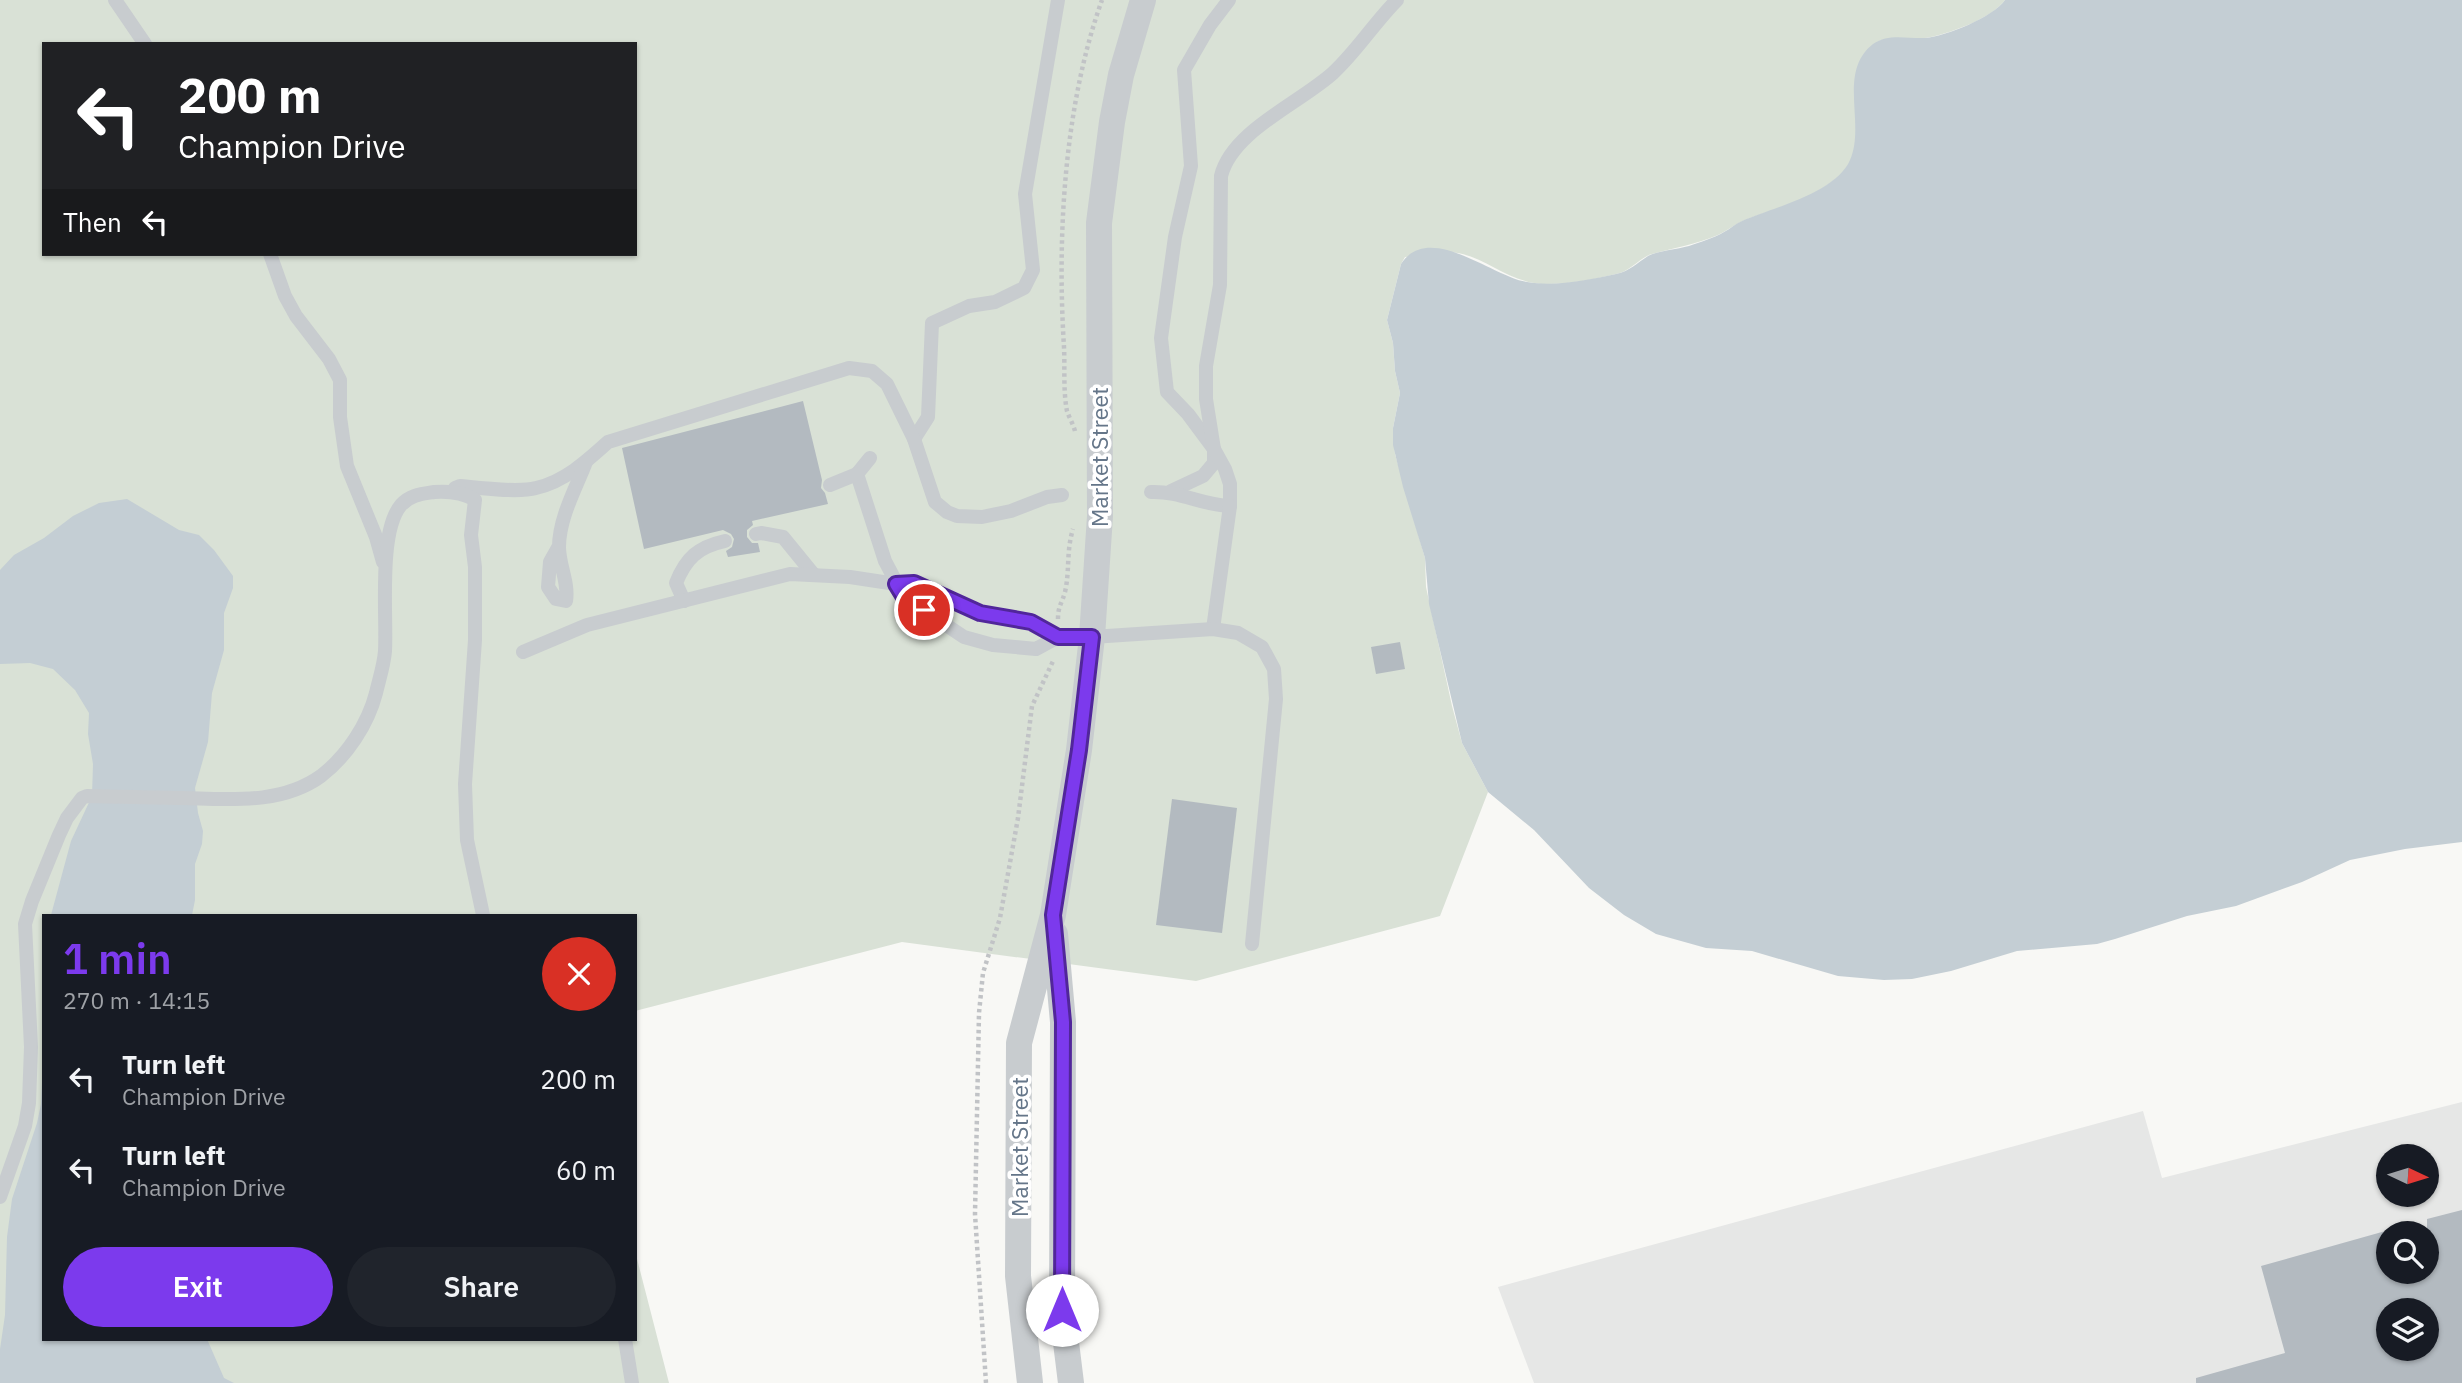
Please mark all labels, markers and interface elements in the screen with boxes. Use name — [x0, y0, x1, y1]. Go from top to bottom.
text: 200 m — [178, 63, 322, 126]
icon: left — [63, 70, 154, 161]
text: Champion Drive — [178, 125, 406, 167]
icon: left — [136, 203, 174, 241]
text: Then — [63, 205, 122, 239]
street label: Market Street — [1084, 387, 1114, 527]
pin — [894, 580, 954, 640]
icon: arrive — [905, 591, 943, 629]
text: 1 min — [63, 931, 172, 986]
button: close — [542, 937, 616, 1011]
text: 270 m · 14:15 — [63, 985, 210, 1015]
text: Turn left — [122, 1047, 225, 1081]
icon: left — [63, 1060, 101, 1098]
text: 200 m — [540, 1062, 616, 1096]
street label: Market Street — [1004, 1077, 1034, 1217]
text: Champion Drive — [122, 1081, 286, 1111]
text: Turn left — [122, 1138, 225, 1172]
north arrow — [2376, 1144, 2440, 1208]
map controls — [2376, 1144, 2439, 1361]
icon: left — [63, 1151, 101, 1189]
text: 60 m — [556, 1153, 616, 1187]
text: Champion Drive — [122, 1172, 286, 1202]
button: search — [2376, 1221, 2439, 1284]
button: Exit — [63, 1247, 333, 1327]
button: Share — [347, 1247, 616, 1327]
position arrow — [1025, 1273, 1099, 1347]
button: layers — [2376, 1298, 2439, 1361]

